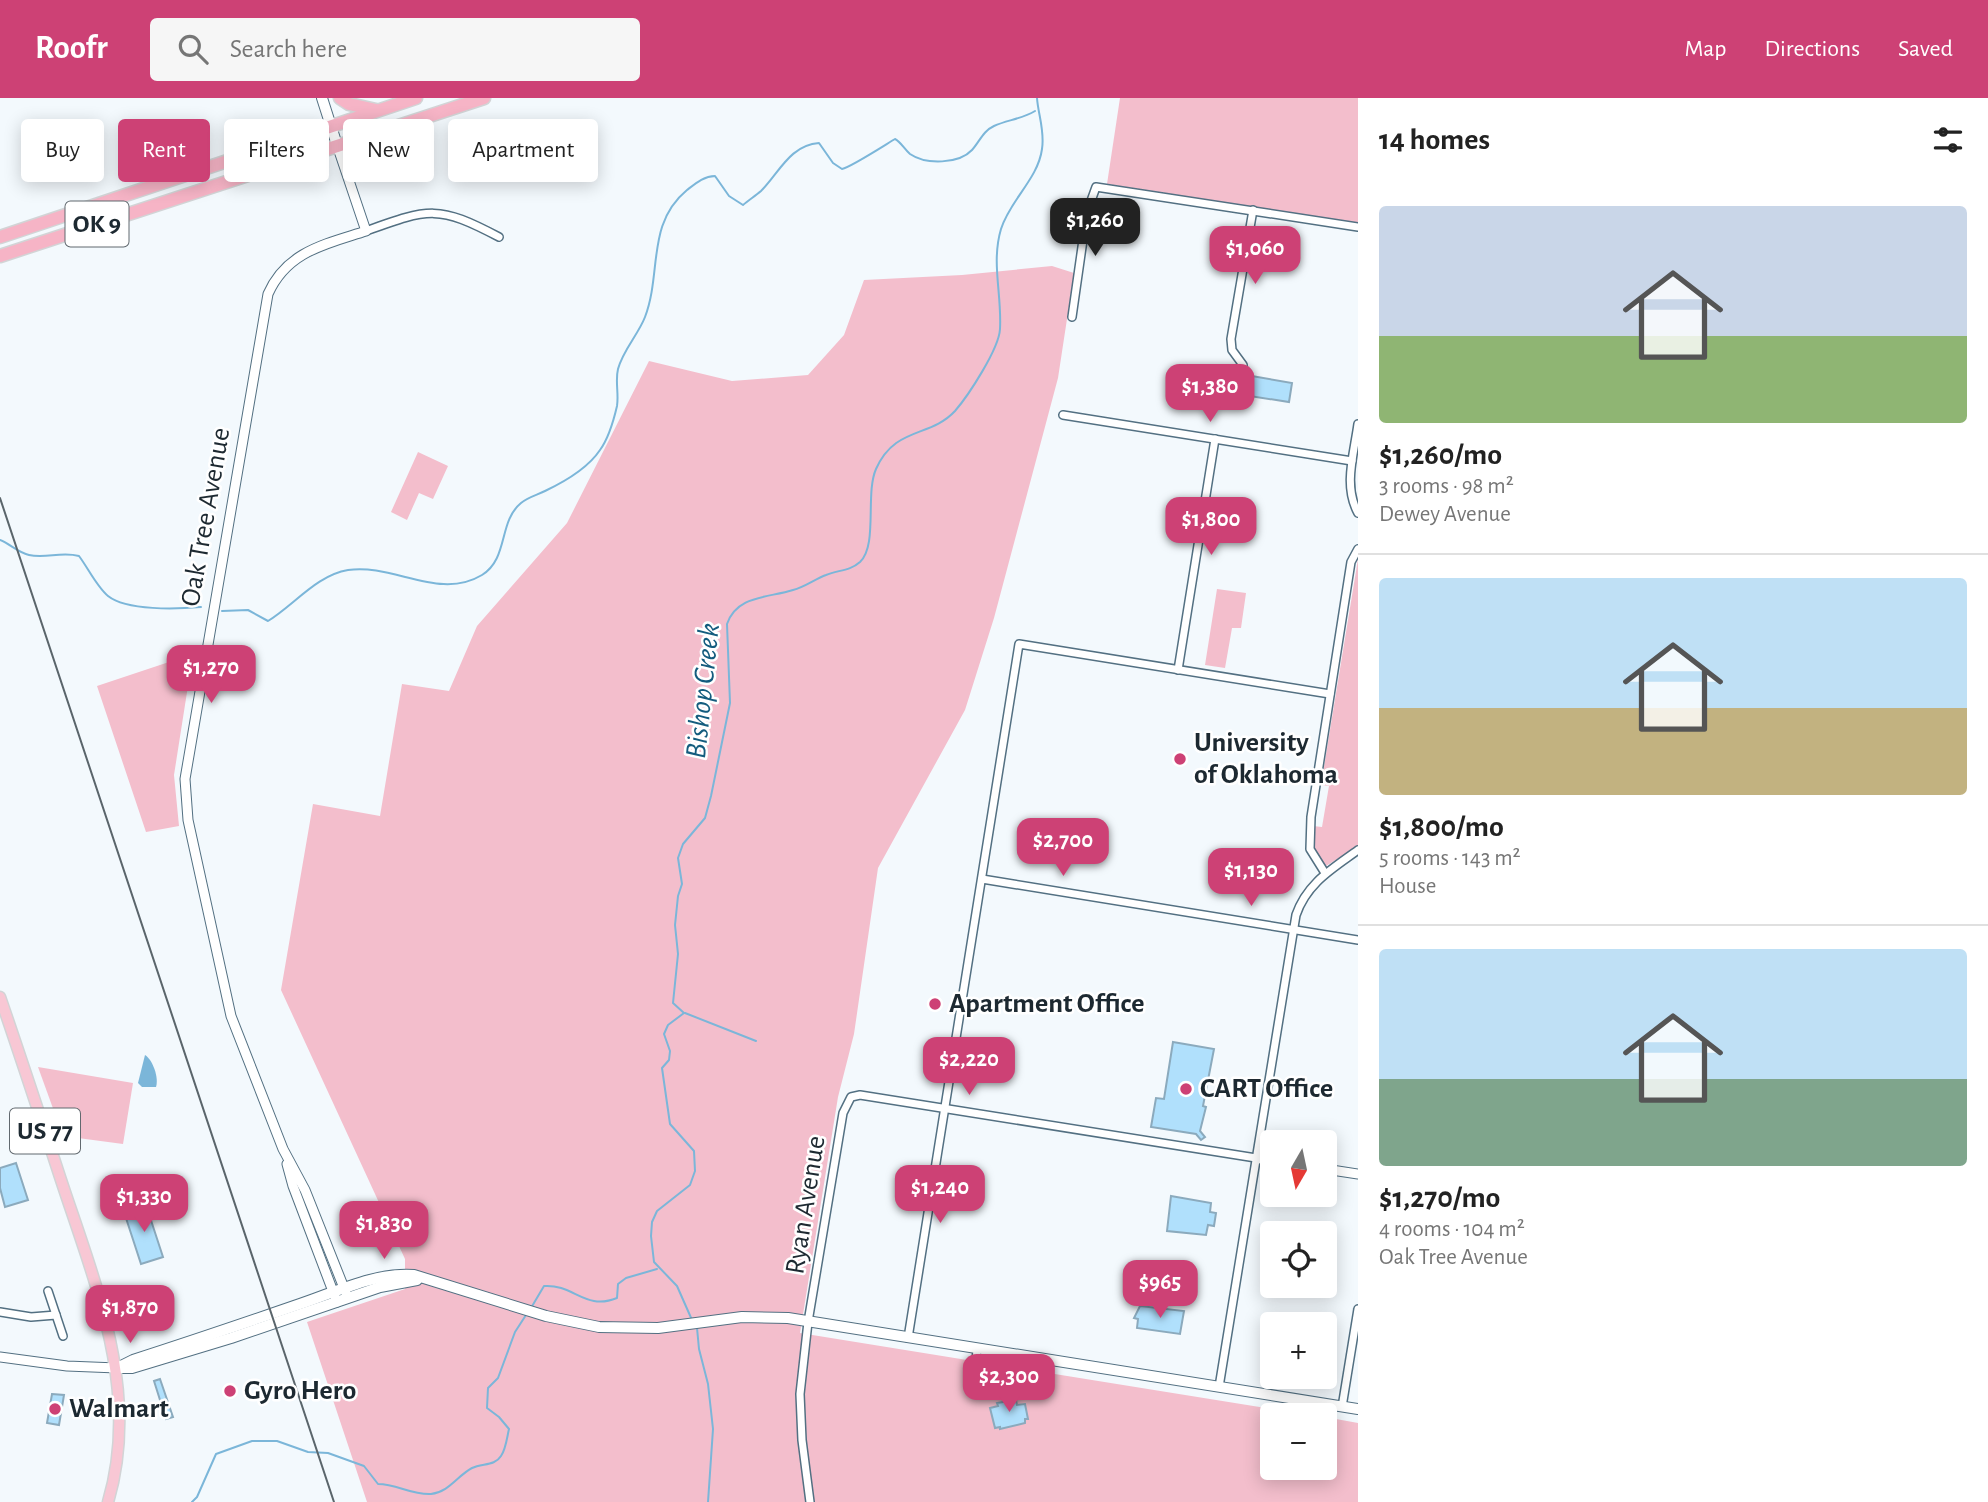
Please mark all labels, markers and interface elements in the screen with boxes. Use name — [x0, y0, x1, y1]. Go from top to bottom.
search box — [150, 18, 640, 81]
icon: search — [174, 30, 212, 68]
text: Roofr — [35, 32, 108, 65]
text: Search here — [230, 36, 347, 62]
text: Map — [1684, 37, 1726, 61]
text: Directions — [1764, 37, 1860, 61]
text: Saved — [1898, 37, 1953, 61]
chip: Buy — [21, 119, 104, 182]
chip: Rent — [118, 119, 210, 182]
chip: Filters — [224, 119, 329, 182]
chip: New — [343, 119, 434, 182]
chip: Apartment — [448, 119, 598, 182]
icon: filters — [1929, 121, 1967, 159]
text: 14 homes — [1379, 125, 1490, 155]
pin: $1,260 — [1038, 198, 1152, 258]
road number: OK 9 — [66, 202, 128, 246]
text: $1,260 — [1066, 209, 1124, 232]
pin: $1,060 — [1198, 226, 1312, 286]
text: $1,060 — [1226, 237, 1284, 260]
icon: home — [1610, 252, 1736, 378]
pin: $1,380 — [1153, 364, 1267, 424]
text: $1,380 — [1181, 375, 1239, 398]
street label: Oak Tree Avenue — [176, 425, 236, 609]
text: $1,260/mo — [1379, 440, 1502, 470]
text: 3 rooms · 98 m² — [1379, 475, 1514, 498]
pin: $1,800 — [1154, 498, 1268, 557]
text: Dewey Avenue — [1379, 503, 1511, 526]
text: $1,800 — [1181, 508, 1241, 531]
water label: Bishop Creek — [681, 622, 725, 760]
icon: home — [1610, 624, 1736, 750]
pin: $1,270 — [154, 646, 268, 705]
text: $1,270 — [183, 656, 239, 679]
place label: University of Oklahoma — [1194, 729, 1338, 789]
marker: University of Oklahoma — [1172, 751, 1188, 767]
text: $1,800/mo — [1379, 812, 1504, 842]
pin: $2,700 — [1006, 818, 1120, 878]
text: $2,700 — [1033, 829, 1093, 852]
text: 5 rooms · 143 m² — [1379, 847, 1521, 870]
pin: $1,130 — [1194, 848, 1308, 908]
text: $1,130 — [1224, 859, 1278, 882]
text: House — [1379, 875, 1436, 898]
place label: Apartment Office — [949, 990, 1145, 1018]
icon: home — [1610, 995, 1736, 1121]
marker: Apartment Office — [927, 996, 943, 1012]
pin: $2,220 — [912, 1038, 1026, 1097]
text: $2,220 — [939, 1048, 999, 1071]
place label: CART Office — [1200, 1075, 1333, 1103]
marker: CART Office — [1178, 1081, 1194, 1097]
road number: US 77 — [10, 1108, 80, 1154]
north arrow — [1260, 1130, 1337, 1208]
map controls — [1260, 1130, 1337, 1480]
street label: Ryan Avenue — [781, 1134, 831, 1276]
pin: $1,240 — [883, 1166, 997, 1225]
pin: $1,330 — [87, 1174, 201, 1234]
text: $1,240 — [911, 1176, 969, 1199]
text: $1,270/mo — [1379, 1183, 1500, 1213]
text: $1,330 — [116, 1185, 172, 1208]
pin: $1,830 — [327, 1202, 441, 1261]
text: $1,830 — [355, 1212, 413, 1235]
text: 4 rooms · 104 m² — [1379, 1218, 1525, 1241]
button: locate — [1260, 1221, 1337, 1298]
text: Oak Tree Avenue — [1379, 1246, 1528, 1269]
pin: $965 — [1119, 1260, 1201, 1320]
text: $965 — [1139, 1271, 1181, 1294]
pin: $1,870 — [73, 1286, 187, 1345]
text: $1,870 — [101, 1296, 159, 1319]
button: + — [1260, 1312, 1337, 1389]
pin: $2,300 — [952, 1354, 1066, 1414]
text: $2,300 — [979, 1365, 1039, 1388]
place label: Gyro Hero — [244, 1377, 356, 1405]
marker: Gyro Hero — [222, 1383, 238, 1399]
place label: Walmart — [69, 1395, 169, 1423]
marker: Walmart — [47, 1401, 63, 1417]
button: − — [1260, 1403, 1337, 1480]

